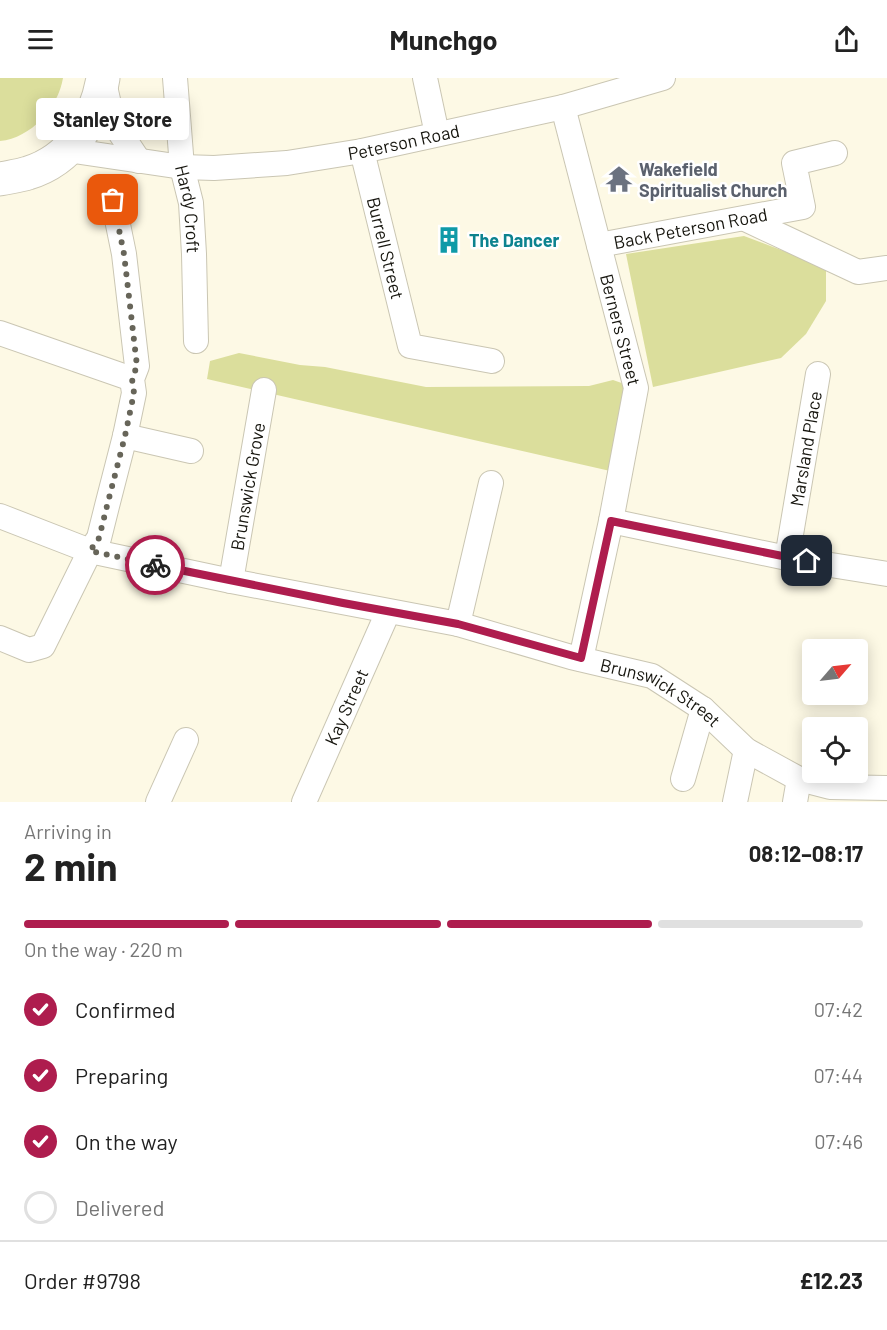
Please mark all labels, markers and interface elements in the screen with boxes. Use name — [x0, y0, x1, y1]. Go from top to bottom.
icon: menu — [24, 23, 57, 56]
text: Munchgo — [389, 23, 498, 55]
icon: share — [830, 23, 863, 56]
callout: Stanley Store — [36, 98, 190, 140]
text: Stanley Store — [53, 107, 172, 131]
street label: Peterson Road — [346, 119, 462, 164]
place label: Wakefield Spiritualist Church — [639, 158, 787, 201]
street label: Hardy Croft — [171, 162, 205, 254]
temple icon: Wakefield Spiritualist Church — [604, 164, 634, 194]
pin — [87, 174, 138, 225]
icon: bag — [96, 183, 129, 216]
street label: Burrell Street — [363, 195, 409, 301]
street label: Back Peterson Road — [612, 203, 769, 253]
building icon: The Dancer — [434, 225, 464, 255]
place label: The Dancer — [469, 229, 560, 251]
street label: Berners Street — [596, 271, 646, 388]
street label: Marsland Place — [785, 389, 826, 508]
street label: Brunswick Grove — [225, 421, 269, 552]
courier — [125, 535, 185, 595]
pin — [781, 535, 832, 586]
icon: home — [790, 544, 823, 577]
icon: bike — [139, 549, 172, 582]
north arrow — [802, 639, 868, 705]
map controls — [802, 639, 868, 783]
street label: Brunswick Street — [598, 653, 726, 731]
street label: Kay Street — [320, 665, 373, 748]
button: locate — [802, 717, 868, 783]
text: Arriving in — [24, 819, 112, 843]
text: 08:12–08:17 — [749, 840, 863, 866]
text: 2 min — [24, 842, 117, 889]
text: On the way · 220 m — [24, 937, 183, 961]
icon: check — [24, 993, 57, 1026]
text: Confirmed — [75, 996, 175, 1022]
text: 07:42 — [814, 997, 863, 1021]
icon: check — [24, 1059, 57, 1092]
text: Preparing — [75, 1062, 168, 1088]
text: 07:44 — [813, 1063, 863, 1087]
icon: check — [24, 1125, 57, 1158]
text: On the way — [75, 1128, 178, 1154]
text: 07:46 — [814, 1129, 863, 1153]
text: Delivered — [75, 1194, 164, 1220]
text: Order #9798 — [24, 1267, 141, 1293]
text: £12.23 — [800, 1267, 863, 1293]

